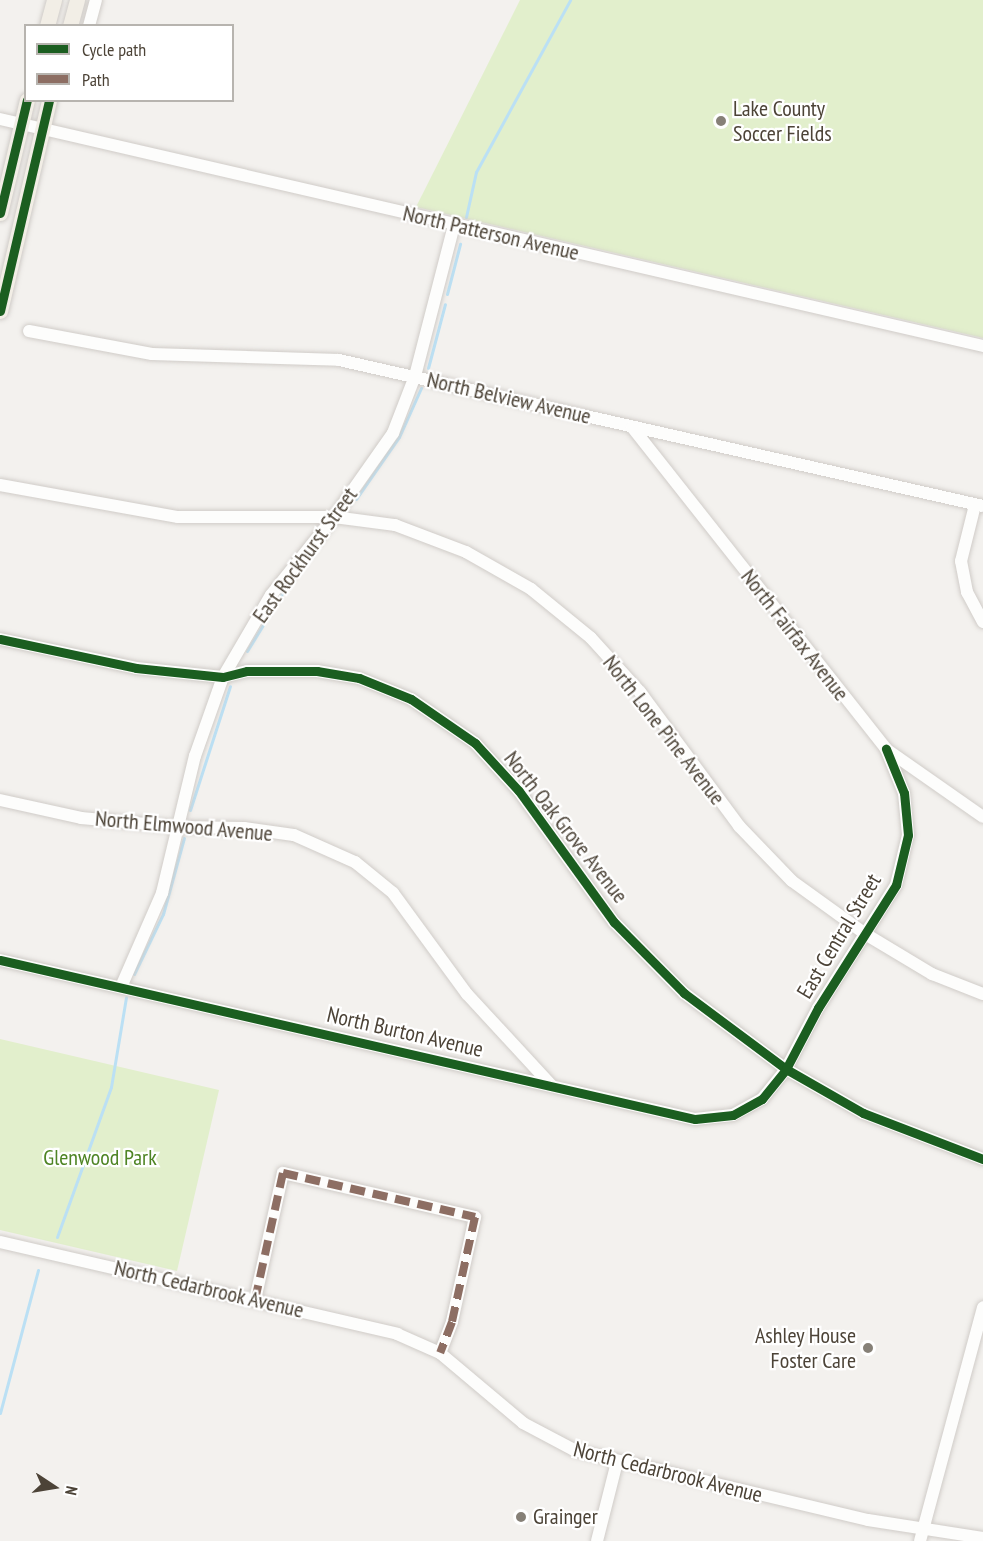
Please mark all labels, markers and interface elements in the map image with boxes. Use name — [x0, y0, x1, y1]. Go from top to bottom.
legend — [24, 24, 234, 102]
text: Cycle path — [82, 38, 146, 61]
text: Path — [82, 68, 110, 91]
place label: Lake County Soccer Fields — [733, 95, 832, 146]
marker: Lake County Soccer Fields — [714, 114, 728, 128]
street label: North Patterson Avenue — [400, 200, 582, 266]
street label: North Belview Avenue — [424, 366, 594, 430]
street label: East Rockhurst Street — [247, 482, 363, 628]
street label: North Fairfax Avenue — [735, 564, 855, 706]
street label: North Lone Pine Avenue — [597, 650, 731, 810]
street label: North Oak Grove Avenue — [498, 745, 634, 909]
street label: North Elmwood Avenue — [94, 805, 274, 847]
street label: East Central Street — [791, 869, 887, 1003]
street label: North Burton Avenue — [324, 1001, 486, 1063]
park label: Glenwood Park — [43, 1145, 157, 1171]
street label: North Cedarbrook Avenue — [111, 1254, 307, 1324]
place label: Ashley House Foster Care — [754, 1322, 856, 1374]
marker: Ashley House Foster Care — [861, 1341, 875, 1355]
street label: North Cedarbrook Avenue — [570, 1436, 766, 1508]
north arrow — [24, 1457, 84, 1517]
text: N — [61, 1484, 82, 1497]
place label: Grainger — [533, 1504, 598, 1530]
marker: Grainger — [514, 1510, 528, 1524]

